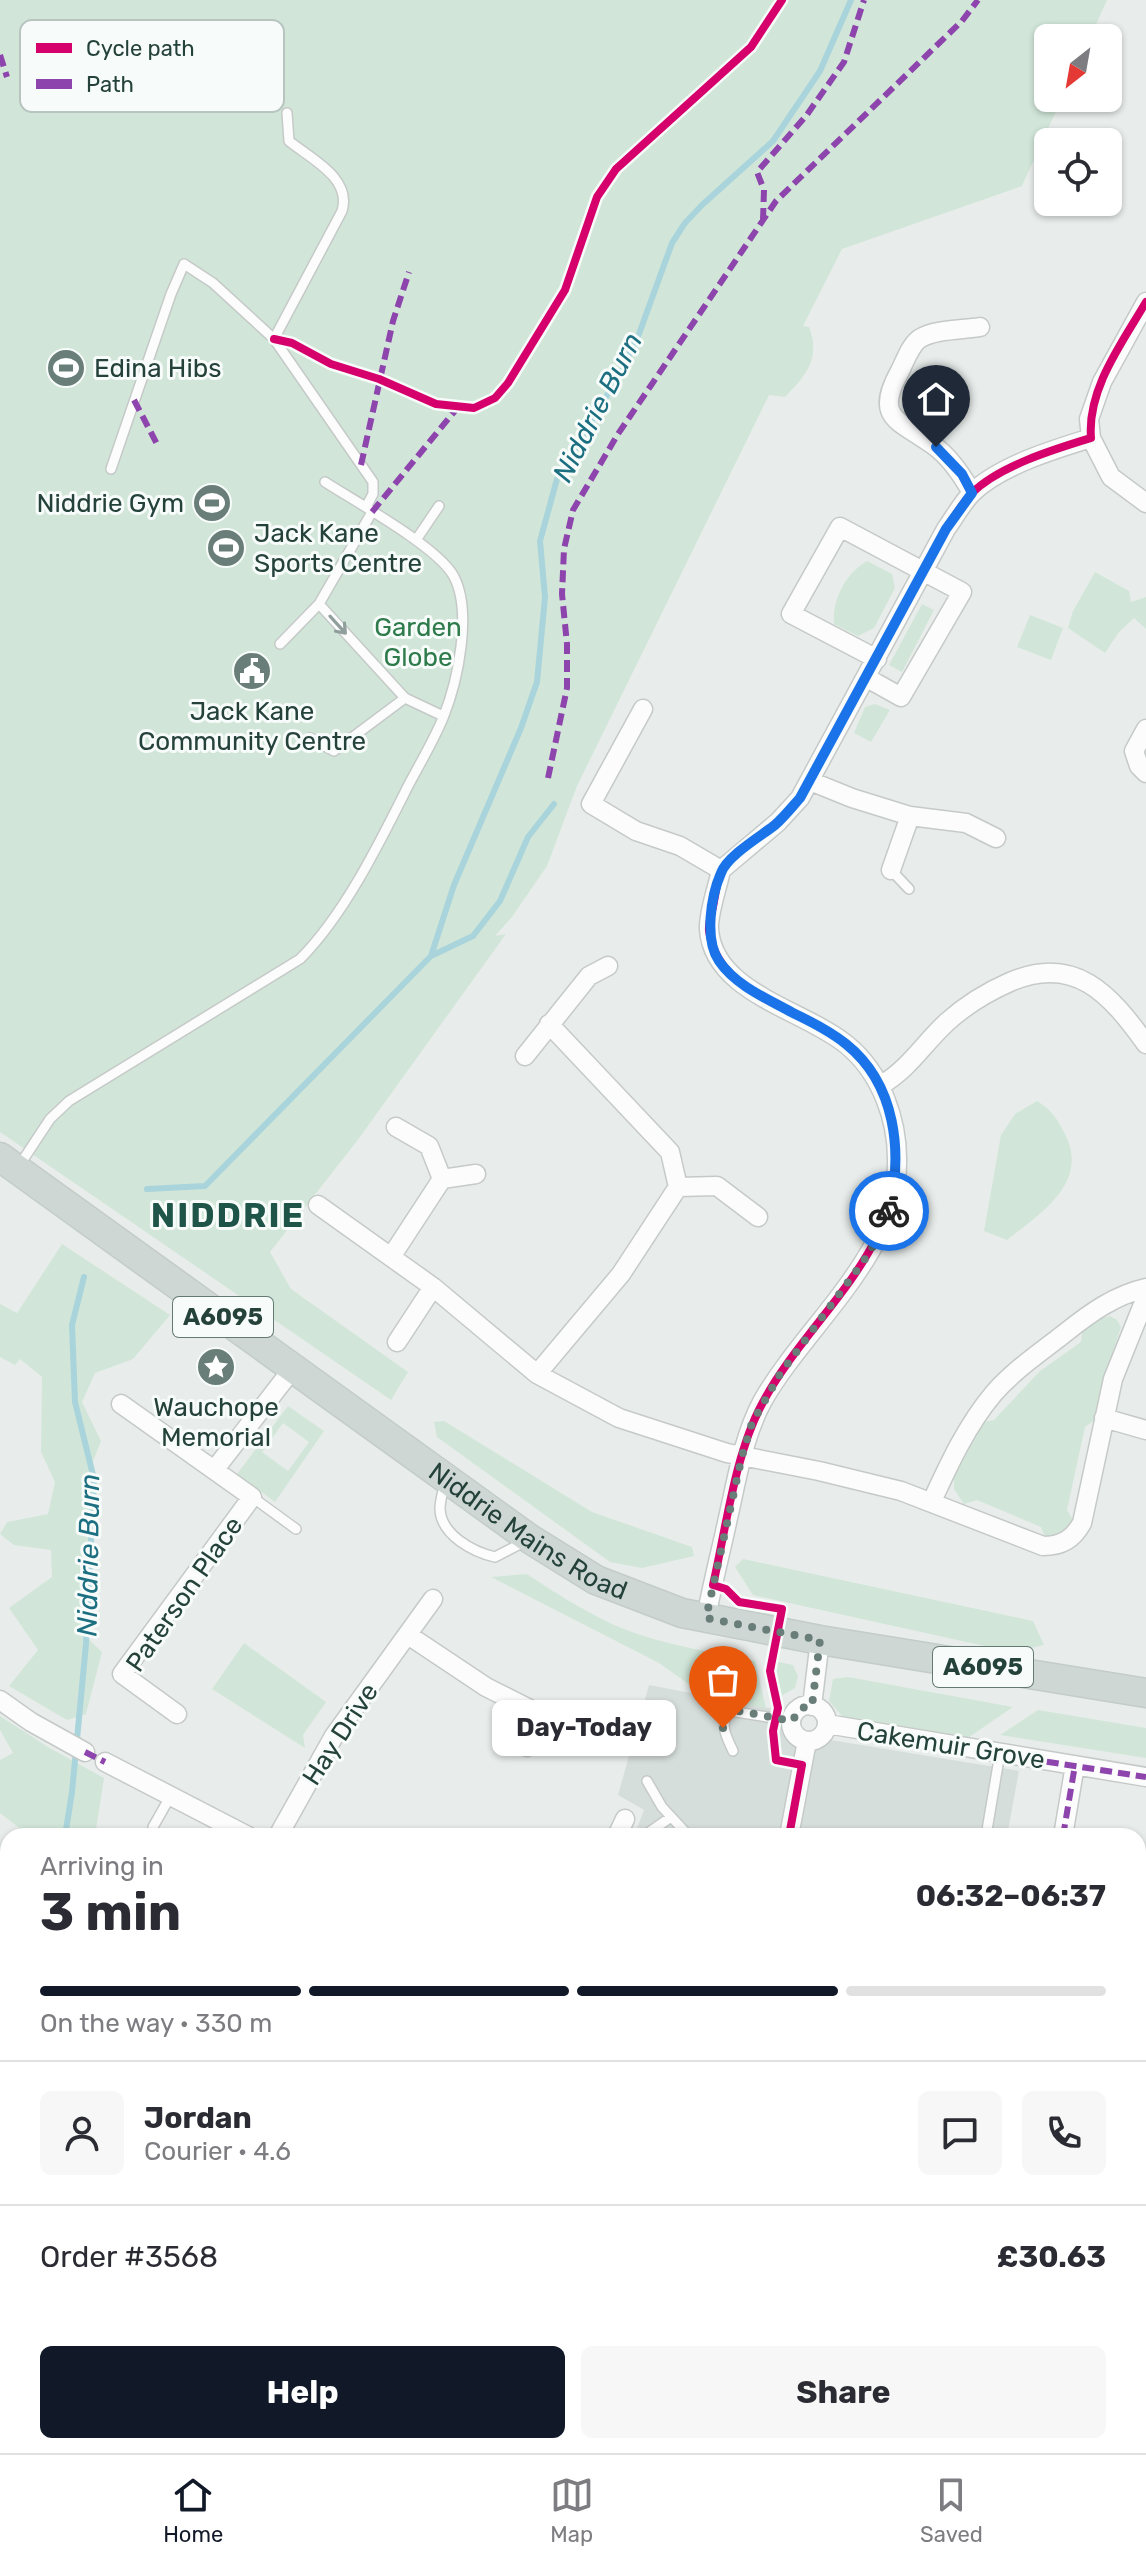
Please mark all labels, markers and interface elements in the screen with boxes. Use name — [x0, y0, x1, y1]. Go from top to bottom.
legend — [20, 20, 284, 112]
north arrow — [1034, 24, 1122, 112]
map controls — [1034, 24, 1122, 216]
text: Cycle path — [86, 35, 195, 62]
text: Path — [86, 71, 134, 98]
button: locate — [1034, 128, 1122, 216]
water label: Niddrie Burn — [546, 327, 649, 487]
sports icon: Edina Hibs — [45, 347, 87, 389]
place label: Edina Hibs — [94, 353, 221, 384]
pin — [902, 365, 970, 447]
icon: home — [914, 377, 958, 421]
sports icon: Niddrie Gym — [191, 482, 233, 524]
place label: Niddrie Gym — [36, 488, 184, 519]
place label: Jack Kane Sports Centre — [254, 518, 422, 579]
sports icon: Jack Kane Sports Centre — [205, 527, 247, 569]
park label: Garden Globe — [374, 612, 462, 673]
one-way arrow — [328, 614, 346, 634]
public building icon: Jack Kane Community Centre — [231, 650, 273, 692]
place label: Jack Kane Community Centre — [138, 696, 366, 757]
courier — [849, 1171, 929, 1251]
icon: bike — [867, 1189, 911, 1233]
district label: NIDDRIE — [151, 1195, 305, 1236]
road number: A6095 — [173, 1297, 273, 1337]
place icon: Wauchope Memorial — [195, 1346, 237, 1388]
place label: Wauchope Memorial — [153, 1392, 279, 1453]
street label: Niddrie Mains Road — [423, 1456, 632, 1607]
water label: Niddrie Burn — [71, 1473, 106, 1637]
street label: Paterson Place — [120, 1511, 249, 1678]
pin — [689, 1646, 757, 1728]
road number: A6095 — [933, 1647, 1033, 1687]
icon: bag — [701, 1658, 745, 1702]
street label: Hay Drive — [296, 1678, 385, 1791]
callout: Day-Today — [491, 1700, 675, 1756]
text: Day-Today — [516, 1712, 652, 1743]
street label: Cakemuir Grove — [855, 1715, 1047, 1776]
text: Arriving in — [40, 1851, 164, 1882]
text: 06:32–06:37 — [916, 1878, 1106, 1914]
text: 3 min — [40, 1881, 181, 1943]
text: On the way · 330 m — [40, 2008, 272, 2039]
button: person — [40, 2091, 124, 2175]
button: chat — [918, 2091, 1002, 2175]
button: phone — [1022, 2091, 1106, 2175]
text: Jordan — [144, 2100, 252, 2136]
text: Courier · 4.6 — [144, 2136, 291, 2167]
text: Order #3568 — [40, 2239, 218, 2275]
text: £30.63 — [997, 2239, 1106, 2275]
button: Help — [40, 2346, 565, 2438]
button: Share — [581, 2346, 1106, 2438]
tab: Home — [163, 2473, 223, 2548]
tab: Map — [550, 2473, 594, 2548]
tab: Saved — [920, 2473, 983, 2548]

